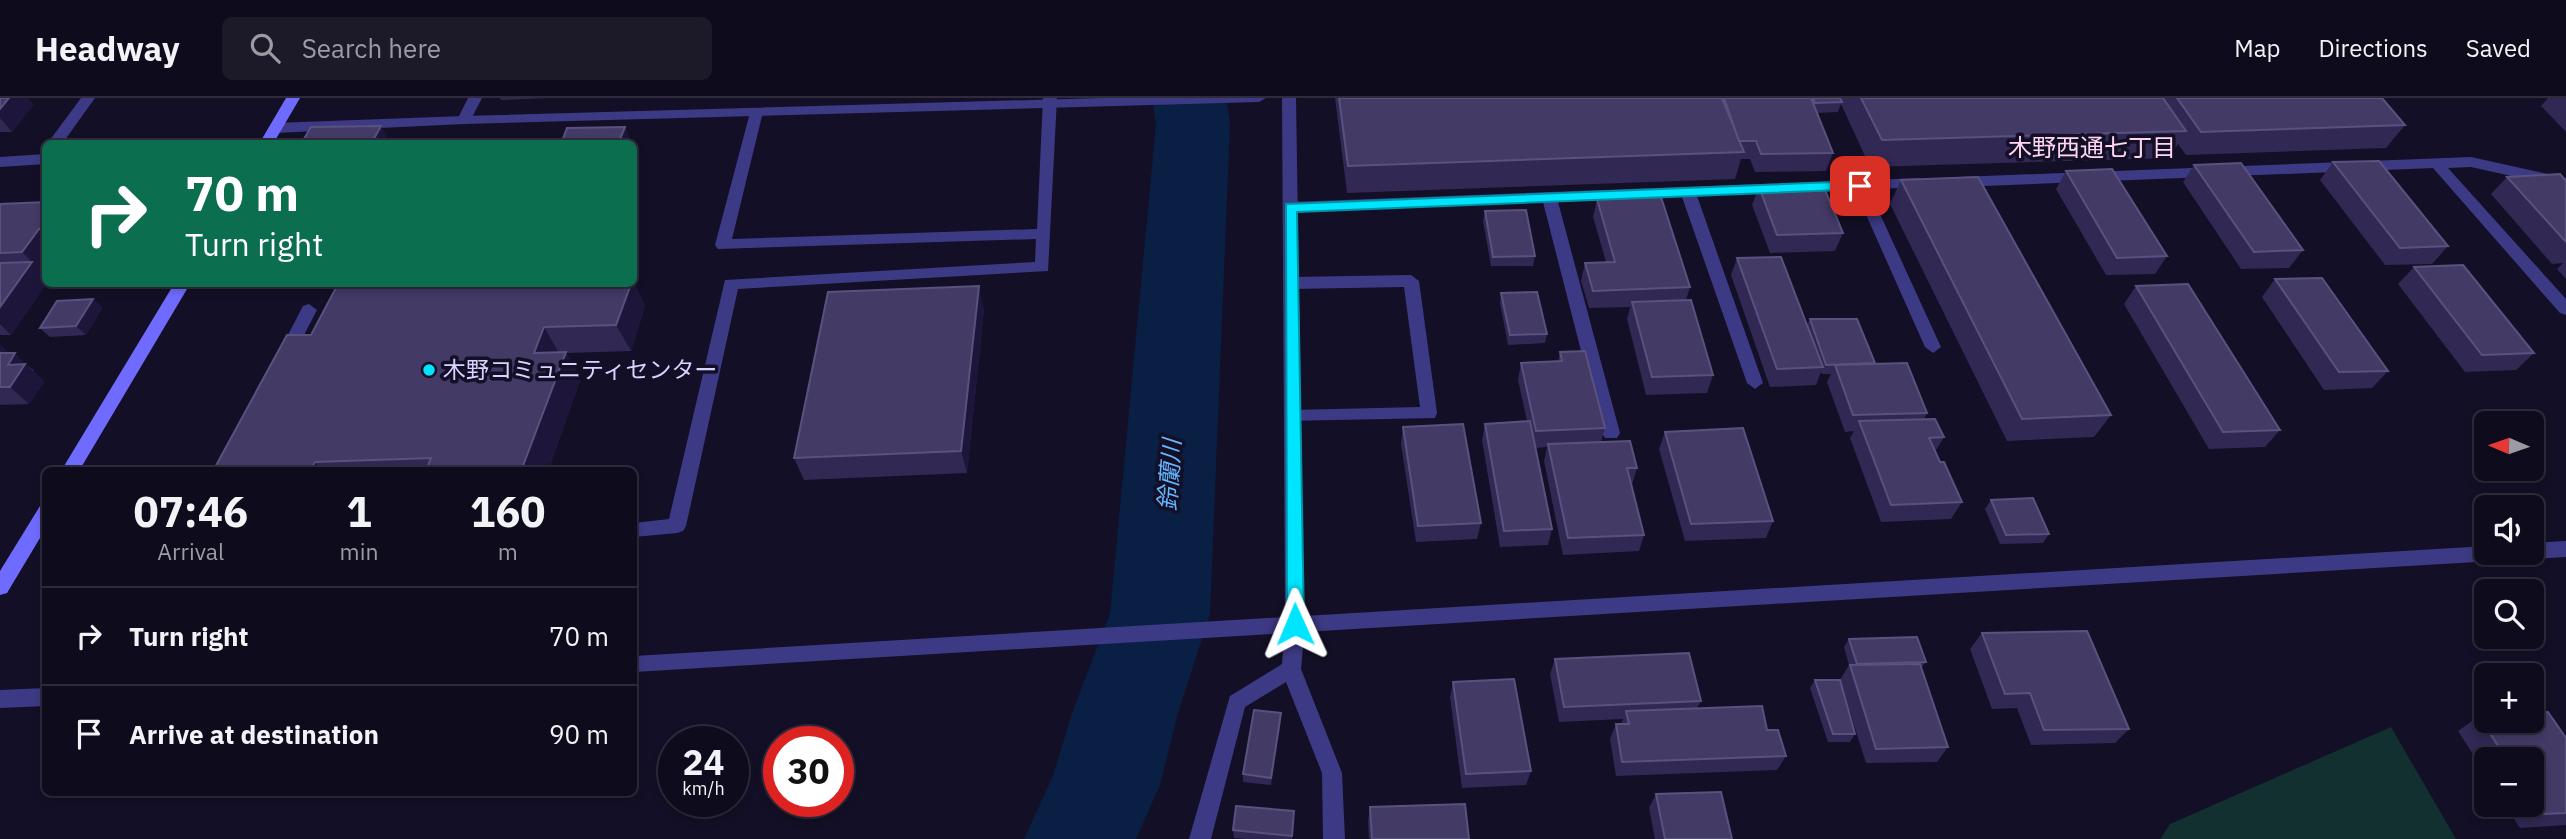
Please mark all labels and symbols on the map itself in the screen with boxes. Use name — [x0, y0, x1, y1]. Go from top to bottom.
district label: 木野西通七丁目 — [2008, 131, 2176, 163]
pin — [1830, 156, 1890, 216]
place label: 木野コミュニティセンター — [443, 354, 718, 384]
marker: 木野コミュニティセンター — [421, 362, 437, 378]
north arrow — [2474, 411, 2544, 481]
water label: 鈴蘭川 — [1151, 435, 1188, 512]
position arrow — [1258, 587, 1332, 661]
speed limit sign: 30 — [763, 726, 854, 817]

